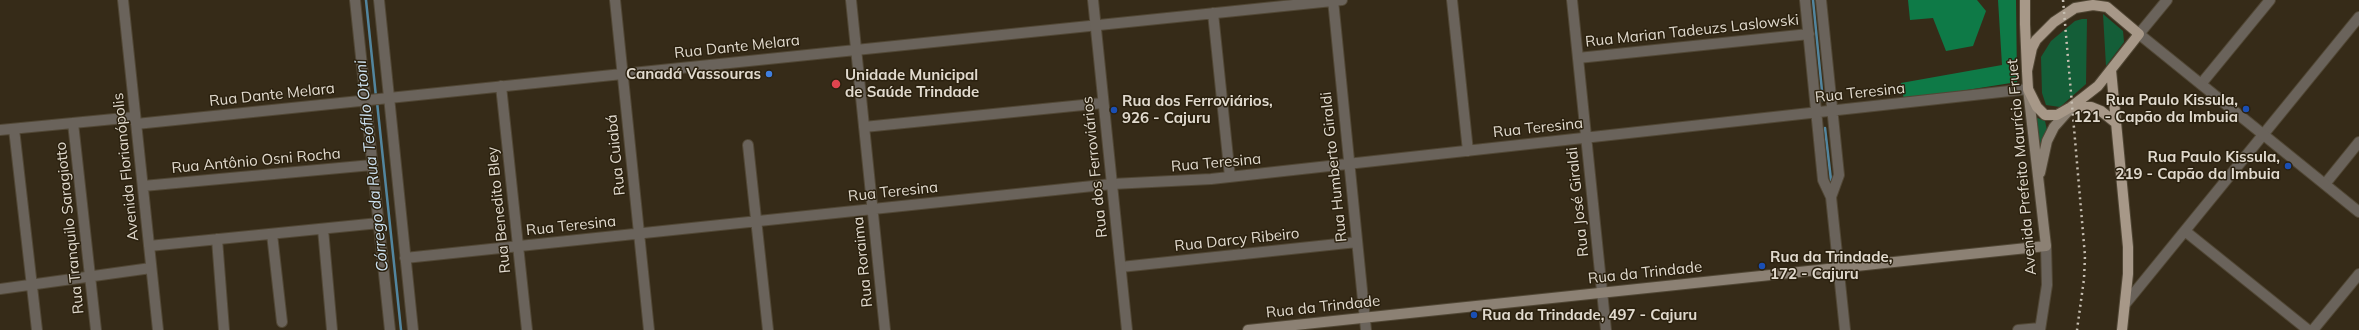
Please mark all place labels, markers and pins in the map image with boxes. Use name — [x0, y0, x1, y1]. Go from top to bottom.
place label: Canadá Vassouras — [626, 65, 761, 83]
place label: Unidade Municipal de Saúde Trindade — [845, 66, 979, 101]
marker: Canadá Vassouras — [764, 69, 774, 79]
marker: Unidade Municipal de Saúde Trindade — [830, 78, 842, 90]
place label: Rua Paulo Kissula, 121 - Capão da Imbuia — [2073, 91, 2238, 126]
place label: Rua dos Ferroviários, 926 - Cajuru — [1122, 92, 1273, 127]
marker: Rua Paulo Kissula, 121 - Capão da Imbuia — [2241, 104, 2251, 114]
marker: Rua dos Ferroviários, 926 - Cajuru — [1109, 105, 1119, 115]
place label: Rua Paulo Kissula, 219 - Capão da Imbuia — [2115, 148, 2280, 183]
marker: Rua Paulo Kissula, 219 - Capão da Imbuia — [2283, 161, 2293, 171]
place label: Rua da Trindade, 172 - Cajuru — [1770, 248, 1892, 283]
marker: Rua da Trindade, 172 - Cajuru — [1757, 261, 1767, 271]
place label: Rua da Trindade, 497 - Cajuru — [1482, 306, 1697, 324]
marker: Rua da Trindade, 497 - Cajuru — [1469, 310, 1479, 320]

